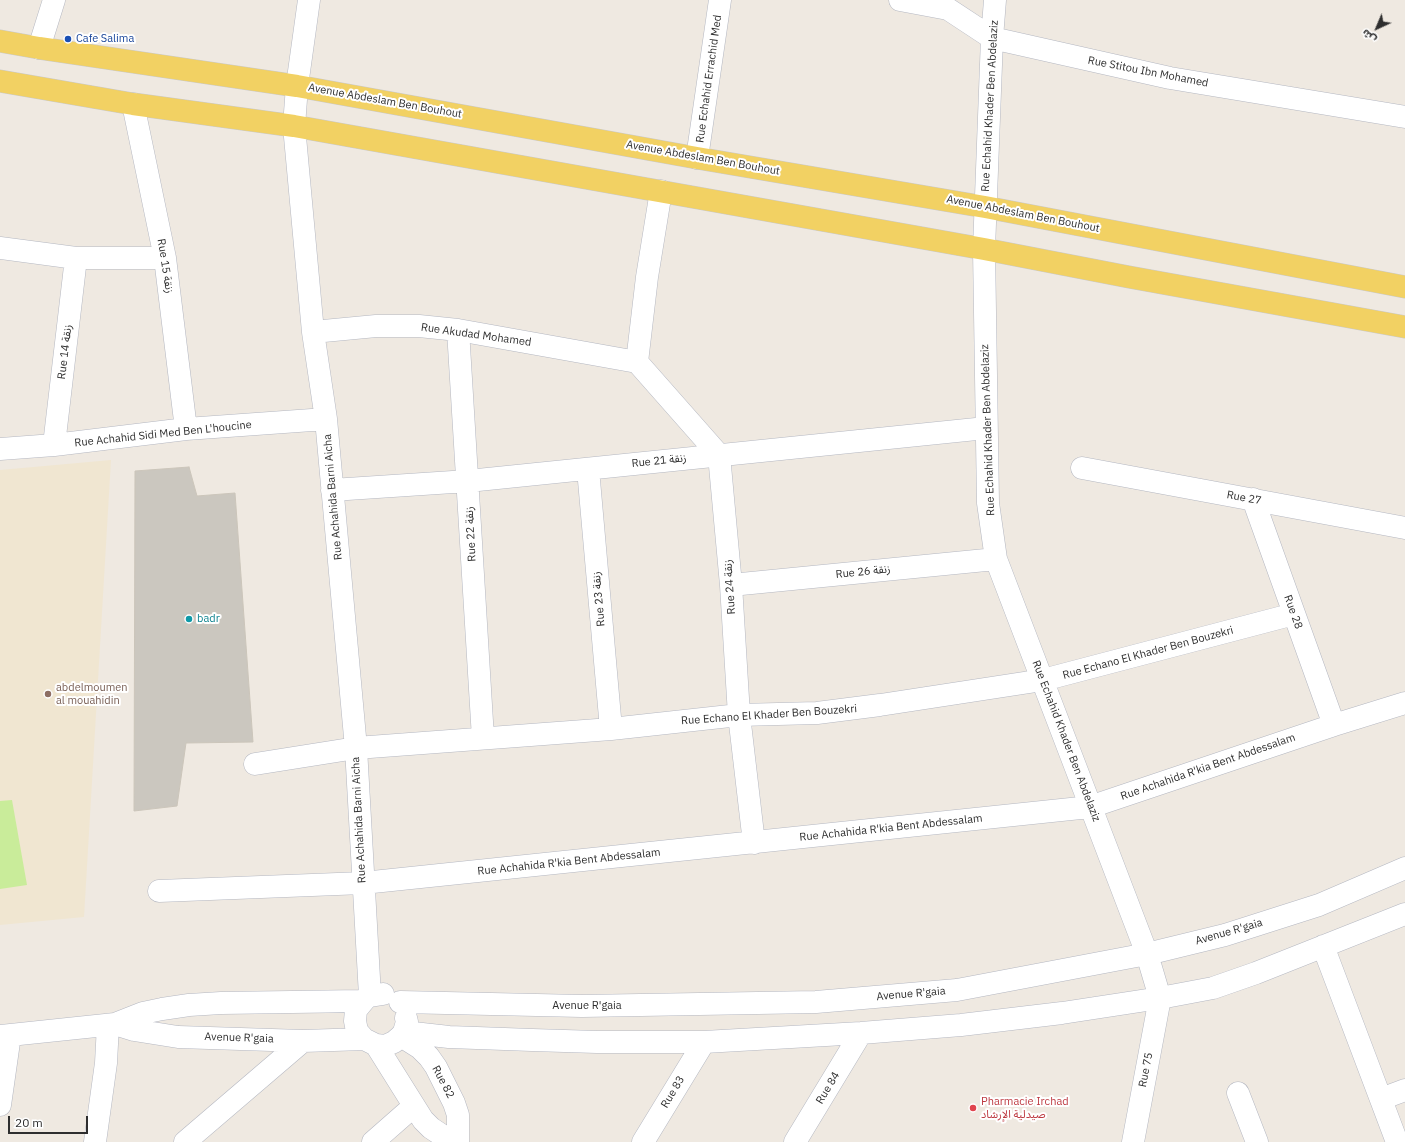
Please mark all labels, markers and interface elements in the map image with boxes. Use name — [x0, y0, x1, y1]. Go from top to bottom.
north arrow — [1357, 8, 1397, 48]
street label: Rue Echahid Errachid Med — [693, 14, 725, 144]
street label: Rue Echahid Khader Ben Abdelaziz — [979, 20, 1001, 192]
text: ش — [1358, 26, 1379, 47]
place label: Cafe Salima — [76, 32, 134, 46]
marker: Cafe Salima — [63, 34, 73, 44]
street label: Rue Stitou Ibn Mohamed — [1087, 54, 1209, 90]
street label: Avenue Abdeslam Ben Bouhout — [307, 81, 463, 121]
street label: Avenue Abdeslam Ben Bouhout — [625, 138, 781, 178]
street label: Avenue Abdeslam Ben Bouhout — [945, 193, 1101, 235]
street label: Rue 15 زنقة — [154, 238, 176, 294]
street label: Rue Akudad Mohamed — [420, 321, 532, 349]
street label: Rue 14 زنقة — [55, 324, 75, 380]
street label: Rue Echahid Khader Ben Abdelaziz — [978, 344, 998, 516]
street label: Rue Achahid Sidi Med Ben L'houcine — [74, 418, 252, 450]
street label: Rue Achahida Barni Aicha — [321, 433, 345, 561]
street label: Rue 21 زنقة — [631, 452, 687, 470]
street label: Rue 27 — [1226, 488, 1262, 508]
street label: Rue 22 زنقة — [463, 506, 479, 562]
street label: Rue 24 زنقة — [721, 559, 739, 615]
street label: Rue 26 زنقة — [835, 563, 891, 581]
street label: Rue 23 زنقة — [590, 571, 608, 627]
street label: Rue 28 — [1281, 593, 1305, 631]
place label: badr — [197, 612, 220, 626]
marker: badr — [184, 614, 194, 624]
street label: Rue Echano El Khader Ben Bouzekri — [1061, 624, 1235, 682]
street label: Rue Echahid Khader Ben Abdelaziz — [1029, 658, 1103, 824]
place label: abdelmoumen al mouahidin — [56, 681, 128, 707]
marker: abdelmoumen al mouahidin — [43, 689, 53, 699]
street label: Rue Echano El Khader Ben Bouzekri — [681, 702, 857, 728]
street label: Rue Achahida R'kia Bent Abdessalam — [1119, 731, 1297, 803]
street label: Rue Achahida Barni Aicha — [349, 756, 369, 884]
street label: Rue Achahida R'kia Bent Abdessalam — [799, 812, 983, 844]
street label: Rue Achahida R'kia Bent Abdessalam — [477, 846, 661, 878]
street label: Avenue R'gaia — [1194, 916, 1264, 948]
street label: Avenue R'gaia — [876, 984, 946, 1004]
street label: Avenue R'gaia — [552, 999, 622, 1013]
street label: Avenue R'gaia — [204, 1030, 274, 1046]
street label: Rue 75 — [1136, 1052, 1156, 1088]
street label: Rue 82 — [429, 1063, 457, 1101]
street label: Rue 84 — [813, 1070, 843, 1106]
street label: Rue 83 — [658, 1074, 688, 1110]
place label: Pharmacie Irchad صيدلية الإرشاد — [981, 1095, 1069, 1121]
marker: Pharmacie Irchad صيدلية الإرشاد — [968, 1103, 978, 1113]
scale bar — [10, 1108, 90, 1134]
text: 20 m — [15, 1115, 43, 1130]

